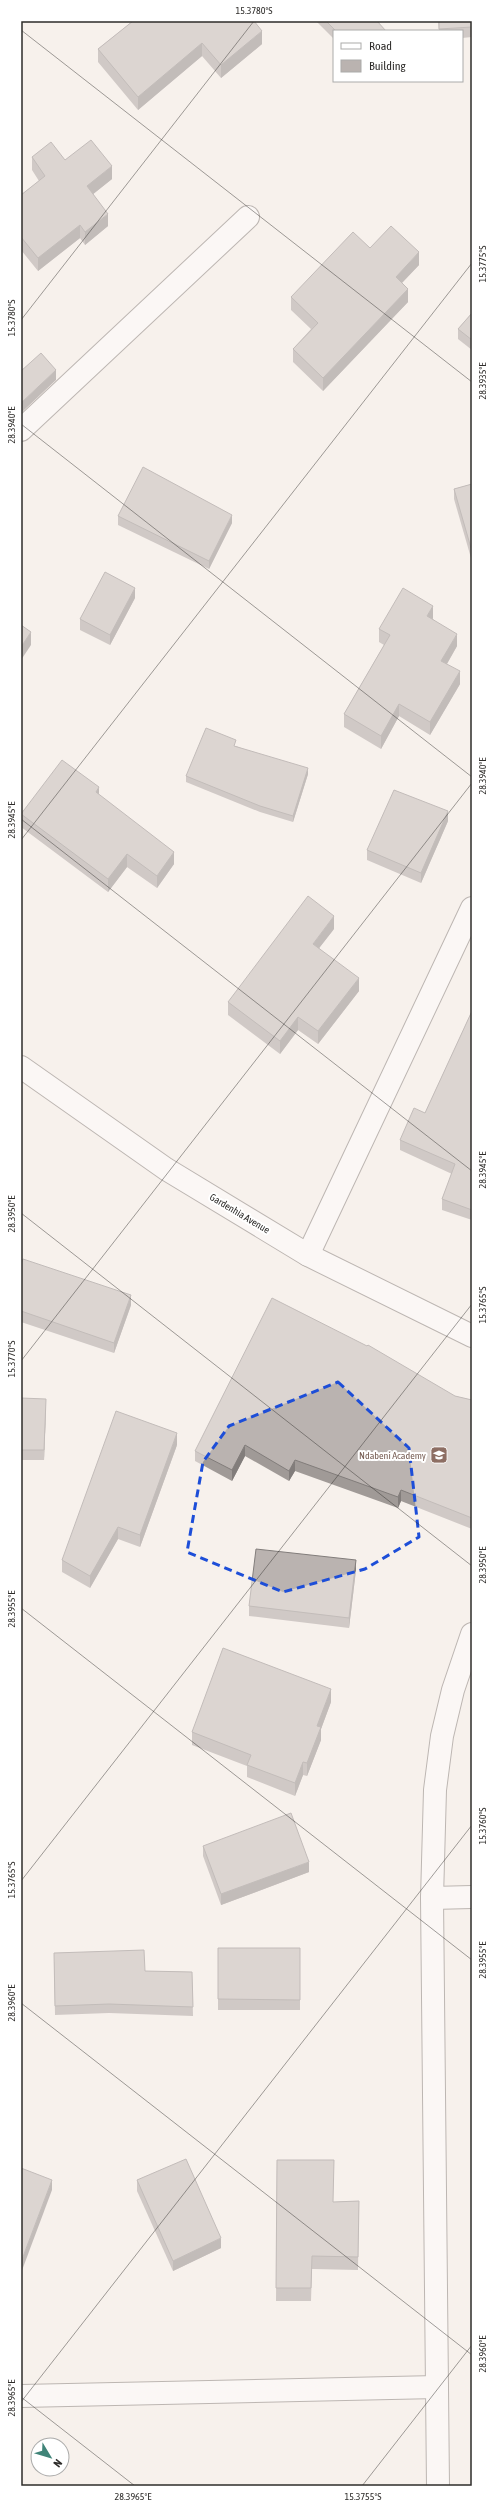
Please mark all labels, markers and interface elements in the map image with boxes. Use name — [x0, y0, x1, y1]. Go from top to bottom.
text: 15.3780°S — [236, 5, 272, 16]
legend — [333, 30, 463, 82]
text: Road — [369, 39, 392, 53]
text: Building — [369, 59, 407, 73]
text: 15.3775°S — [477, 246, 488, 282]
text: 15.3780°S — [6, 300, 17, 336]
text: 28.3935°E — [477, 362, 488, 400]
text: 28.3940°E — [6, 406, 17, 444]
text: 28.3940°E — [477, 757, 488, 795]
text: 28.3945°E — [6, 801, 17, 839]
text: 28.3945°E — [477, 1151, 488, 1189]
street label: Gardenhia Avenue — [208, 1191, 272, 1236]
text: 28.3950°E — [6, 1195, 17, 1233]
text: 15.3765°S — [477, 1287, 488, 1323]
text: 15.3770°S — [6, 1341, 17, 1377]
school or university icon: Ndabeni Academy — [429, 1445, 449, 1465]
place label: Ndabeni Academy — [359, 1450, 426, 1461]
text: 28.3950°E — [477, 1546, 488, 1584]
text: 28.3955°E — [6, 1590, 17, 1628]
text: 15.3760°S — [477, 1808, 488, 1844]
text: 15.3765°S — [6, 1862, 17, 1898]
text: 28.3955°E — [477, 1941, 488, 1979]
text: 28.3960°E — [6, 1984, 17, 2022]
text: 28.3960°E — [477, 2335, 488, 2373]
text: 28.3965°E — [6, 2379, 17, 2417]
north arrow — [30, 2437, 70, 2477]
text: N — [51, 2457, 65, 2469]
text: 28.3965°E — [115, 2491, 152, 2502]
text: 15.3755°S — [345, 2491, 381, 2502]

